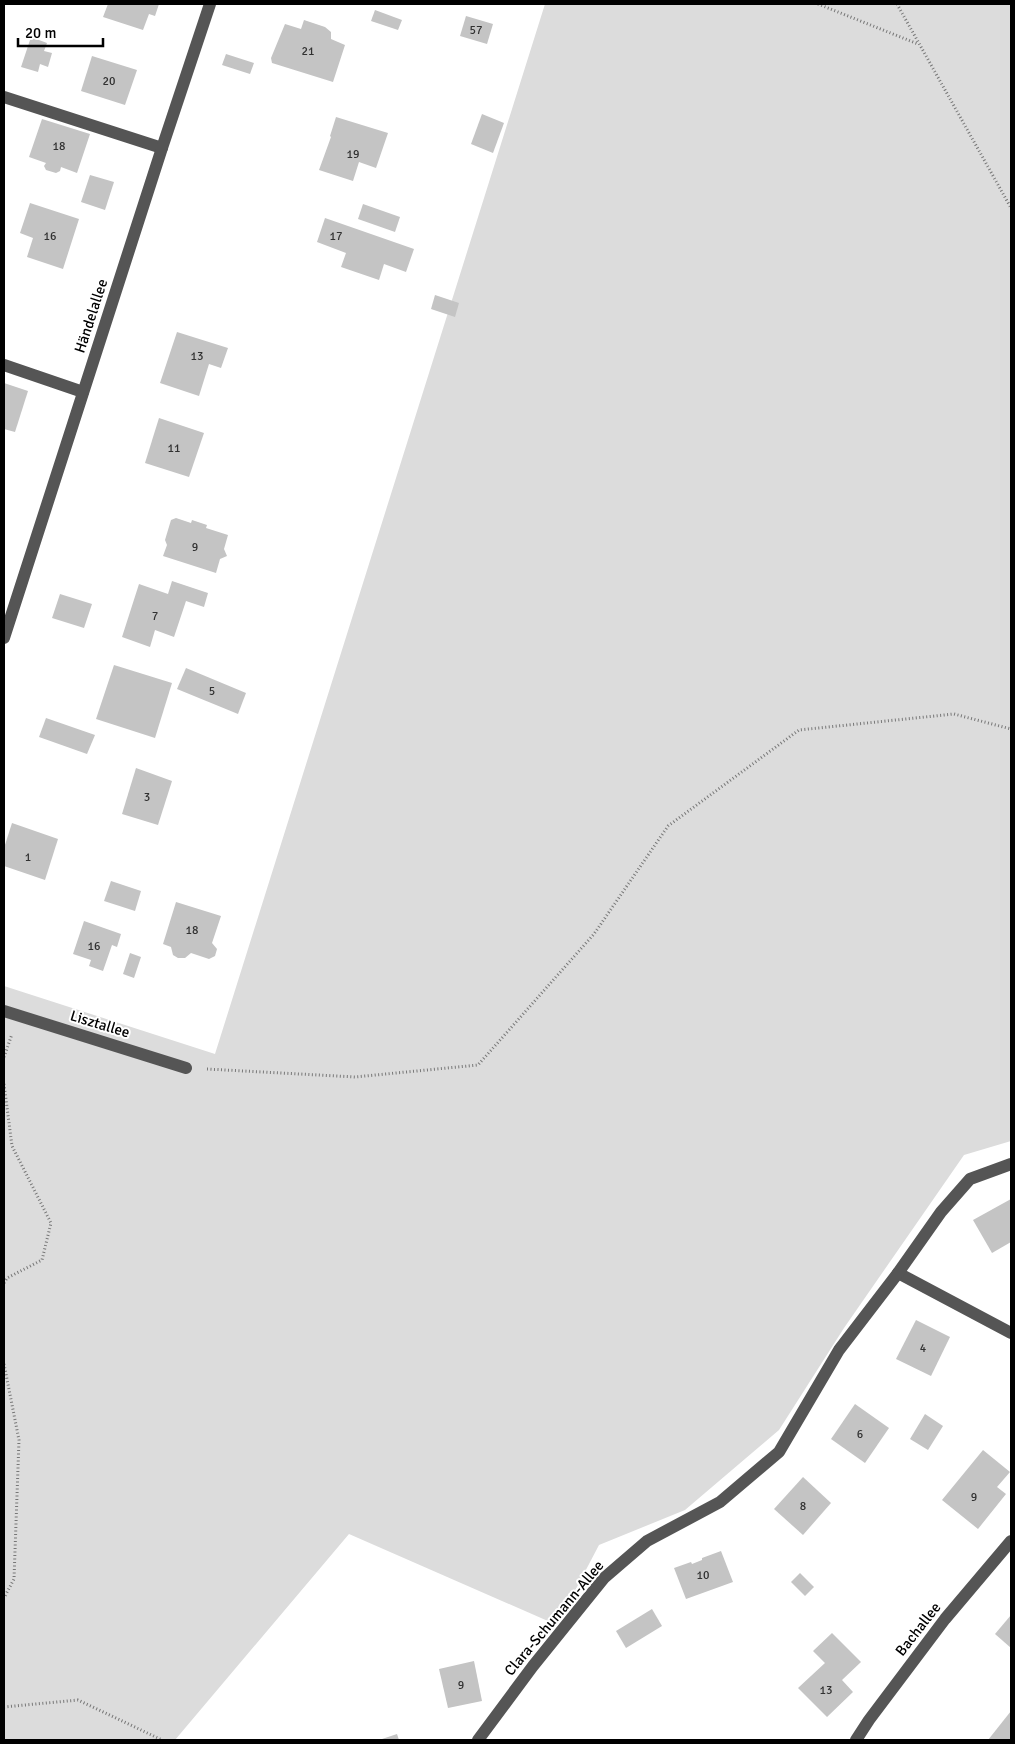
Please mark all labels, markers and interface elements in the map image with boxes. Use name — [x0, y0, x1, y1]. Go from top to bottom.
scale bar — [18, 15, 102, 47]
house number: 57 — [470, 23, 482, 38]
text: 20 m — [25, 24, 56, 42]
house number: 21 — [302, 44, 314, 59]
house number: 20 — [103, 74, 115, 89]
house number: 18 — [53, 139, 65, 154]
house number: 19 — [347, 147, 359, 162]
house number: 16 — [44, 229, 56, 244]
house number: 17 — [330, 229, 342, 244]
street label: Händelallee — [71, 277, 111, 355]
house number: 13 — [191, 349, 203, 364]
house number: 11 — [168, 441, 180, 456]
house number: 9 — [192, 540, 198, 555]
house number: 7 — [152, 609, 158, 624]
house number: 5 — [209, 684, 215, 699]
house number: 3 — [144, 790, 150, 805]
house number: 1 — [25, 850, 31, 865]
house number: 18 — [186, 923, 198, 938]
house number: 16 — [88, 939, 100, 954]
street label: Lisztallee — [68, 1006, 132, 1042]
house number: 4 — [920, 1341, 927, 1356]
house number: 6 — [857, 1427, 863, 1442]
house number: 9 — [971, 1490, 977, 1505]
house number: 8 — [800, 1499, 806, 1514]
street label: Clara-Schumann-Allee — [501, 1557, 607, 1679]
house number: 10 — [697, 1568, 709, 1583]
street label: Bachallee — [892, 1599, 944, 1659]
house number: 9 — [458, 1678, 464, 1693]
house number: 13 — [820, 1683, 832, 1698]

